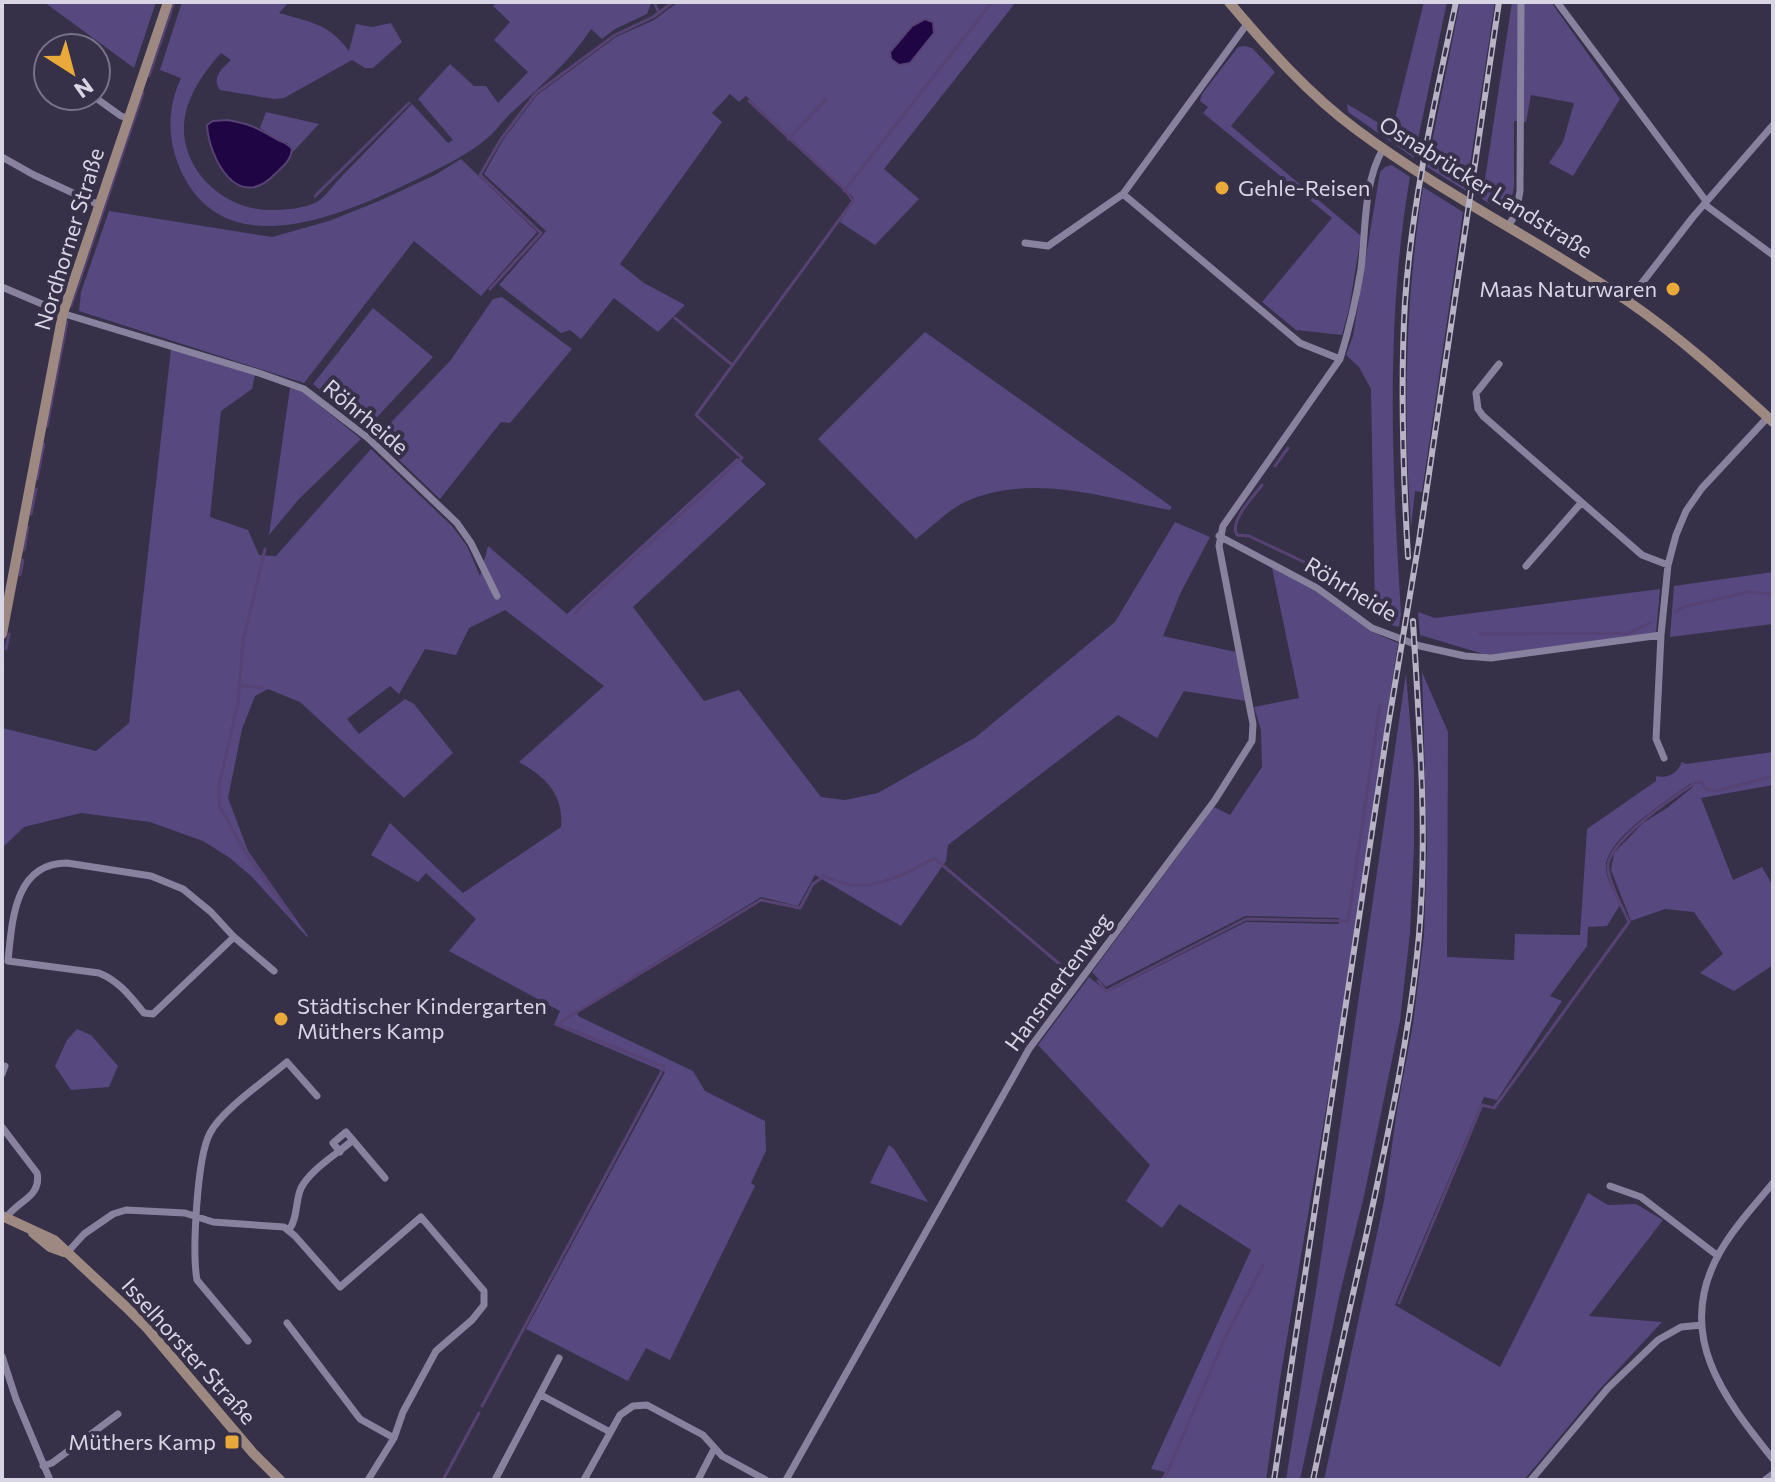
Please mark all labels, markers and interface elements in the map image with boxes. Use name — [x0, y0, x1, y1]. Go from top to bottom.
north arrow — [32, 32, 112, 112]
text: N — [69, 73, 99, 104]
street label: Osnabrücker Landstraße — [1375, 110, 1598, 263]
street label: Nordhorner Straße — [28, 144, 109, 333]
place label: Gehle-Reisen — [1238, 174, 1370, 201]
marker: Gehle-Reisen — [1213, 179, 1231, 197]
place label: Maas Naturwaren — [1479, 275, 1657, 302]
marker: Maas Naturwaren — [1664, 280, 1682, 298]
street label: Röhrheide — [318, 373, 414, 460]
street label: Röhrheide — [1300, 551, 1402, 627]
street label: Hansmertenweg — [999, 907, 1117, 1056]
place label: Städtischer Kindergarten Müthers Kamp — [297, 992, 547, 1044]
marker: Städtischer Kindergarten Müthers Kamp — [272, 1010, 290, 1028]
street label: Isselhorster Straße — [117, 1272, 262, 1429]
place label: Müthers Kamp — [68, 1428, 216, 1455]
marker: Müthers Kamp — [223, 1433, 241, 1451]

